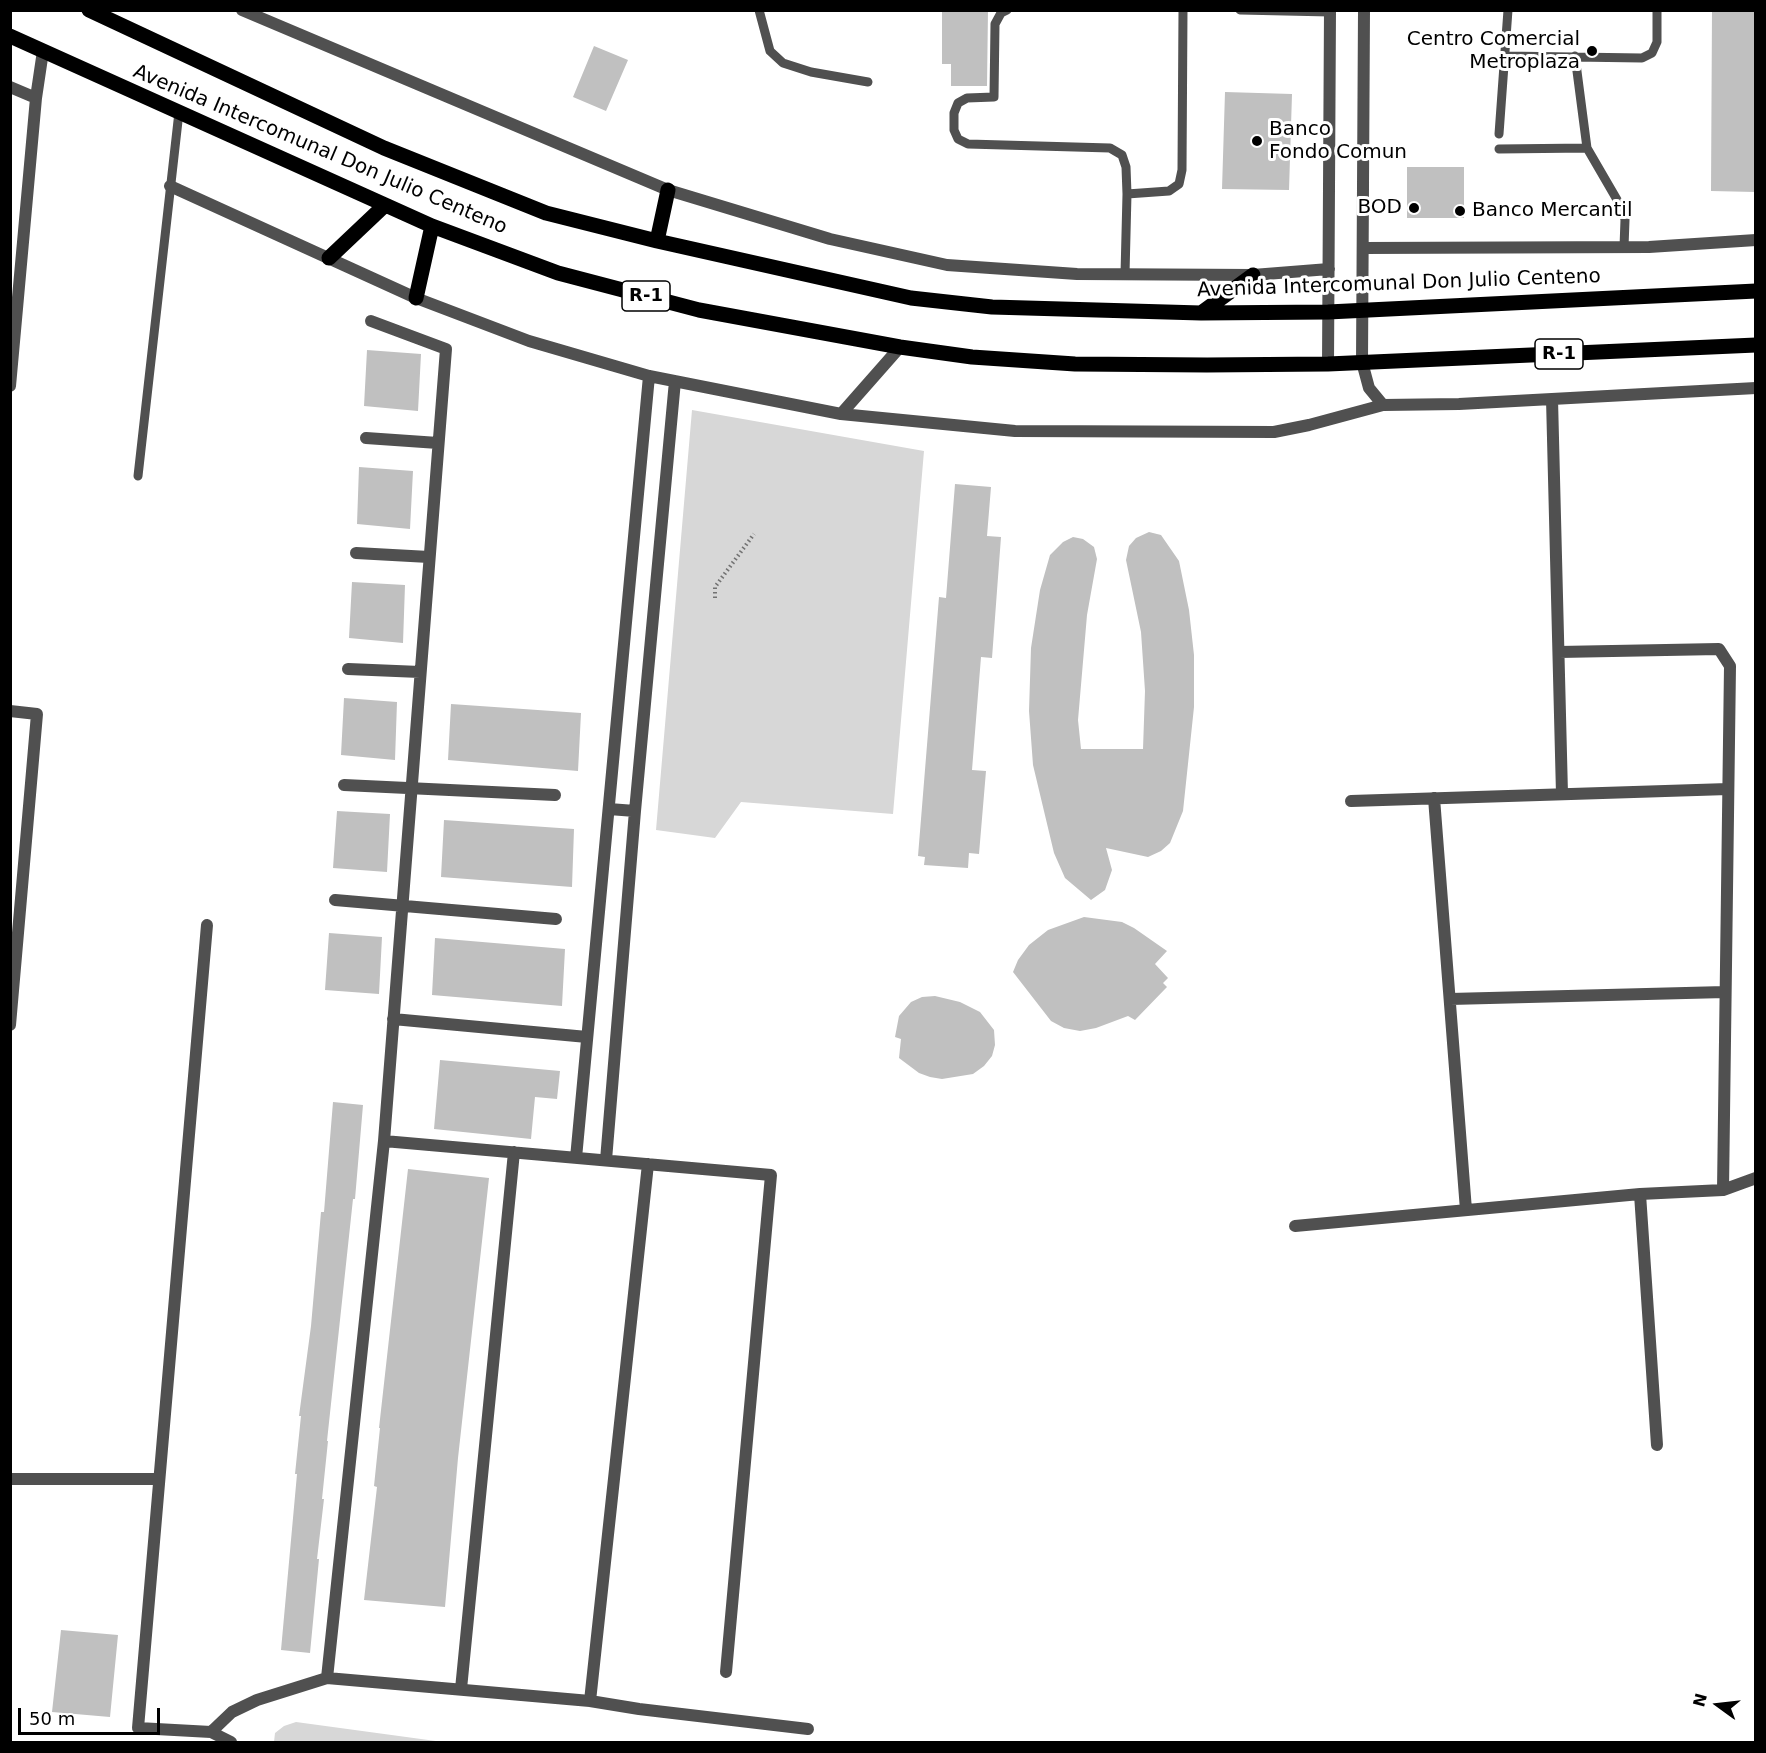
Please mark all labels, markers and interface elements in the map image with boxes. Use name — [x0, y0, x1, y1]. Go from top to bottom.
place label: Centro Comercial Metroplaza — [1407, 28, 1580, 75]
marker: Centro Comercial Metroplaza — [1585, 44, 1599, 58]
street label: Avenida Intercomunal Don Julio Centeno — [129, 60, 511, 240]
place label: Banco Fondo Comun — [1269, 118, 1407, 165]
marker: Banco Fondo Comun — [1250, 134, 1264, 148]
place label: BOD — [1357, 196, 1402, 220]
place label: Banco Mercantil — [1472, 199, 1632, 223]
marker: BOD — [1407, 201, 1421, 215]
marker: Banco Mercantil — [1453, 204, 1467, 218]
street label: Avenida Intercomunal Don Julio Centeno — [1197, 265, 1601, 303]
road number: R-1 — [622, 281, 670, 311]
road number: R-1 — [1535, 339, 1583, 369]
north arrow — [1688, 1675, 1748, 1735]
text: N — [1689, 1691, 1711, 1709]
scale bar — [21, 1696, 164, 1734]
text: 50 m — [29, 1708, 75, 1729]

